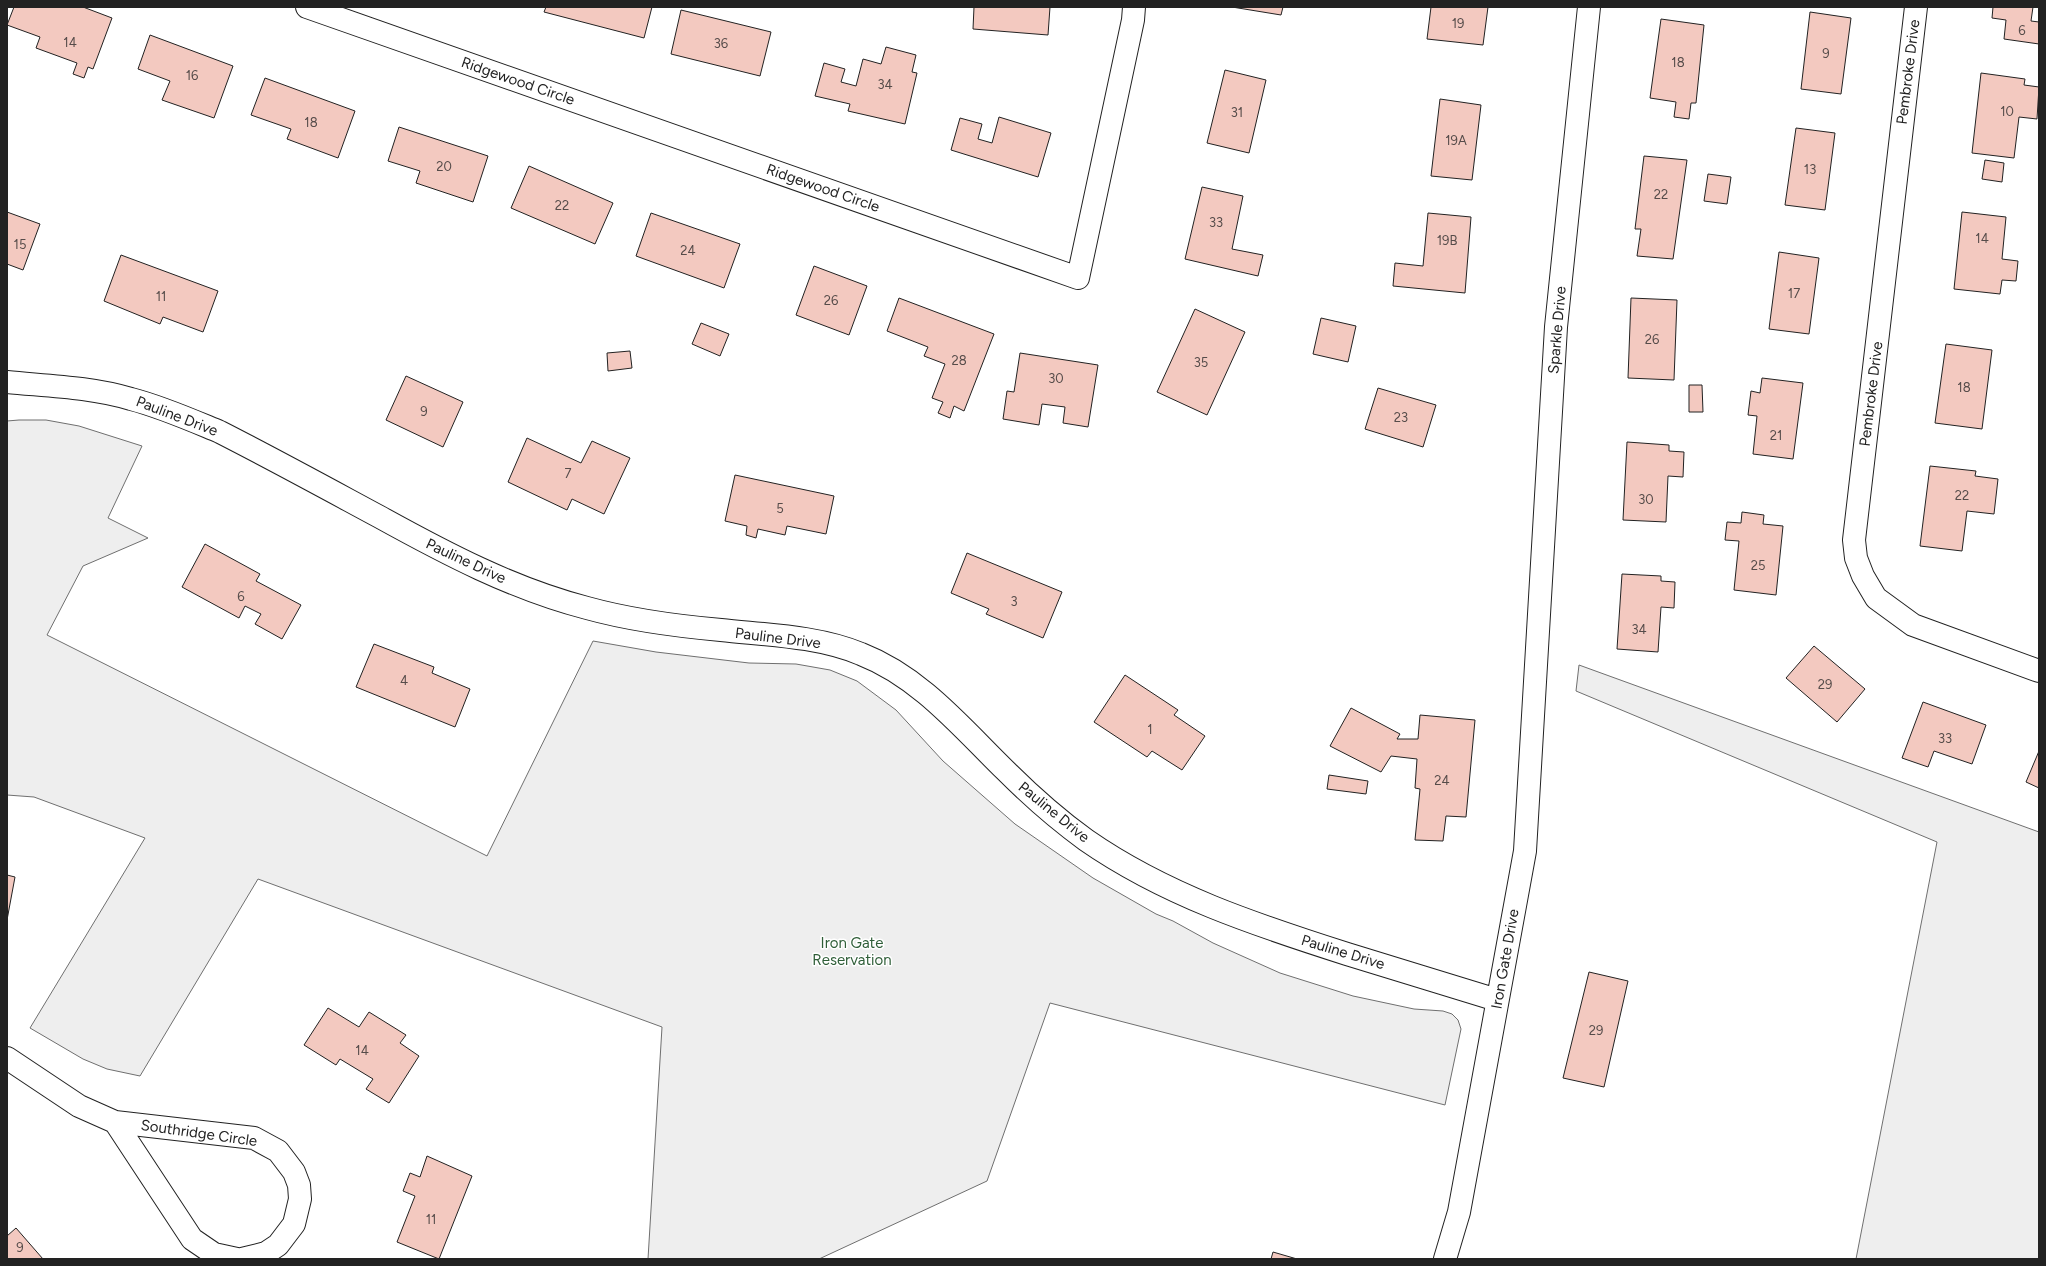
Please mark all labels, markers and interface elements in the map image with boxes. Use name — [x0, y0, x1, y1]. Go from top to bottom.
house number: 19 — [1452, 16, 1464, 31]
street label: Pembroke Drive — [1893, 18, 1923, 126]
house number: 6 — [2018, 23, 2026, 38]
house number: 14 — [63, 35, 77, 50]
house number: 36 — [714, 36, 728, 51]
house number: 9 — [1822, 46, 1830, 61]
street label: Ridgewood Circle — [459, 53, 577, 109]
house number: 18 — [1671, 55, 1685, 70]
house number: 16 — [186, 68, 198, 83]
house number: 34 — [877, 77, 893, 92]
house number: 10 — [2000, 104, 2014, 119]
house number: 31 — [1231, 105, 1243, 120]
house number: 18 — [304, 115, 318, 130]
house number: 19A — [1445, 133, 1467, 148]
house number: 20 — [436, 159, 452, 174]
street label: Ridgewood Circle — [764, 160, 882, 216]
house number: 13 — [1804, 162, 1816, 177]
house number: 22 — [1654, 187, 1668, 202]
house number: 22 — [555, 198, 569, 213]
house number: 33 — [1209, 215, 1223, 230]
house number: 14 — [1975, 231, 1989, 246]
house number: 19B — [1437, 233, 1457, 248]
house number: 15 — [14, 237, 26, 252]
house number: 24 — [680, 243, 696, 258]
street label: Sparkle Drive — [1544, 285, 1570, 375]
house number: 17 — [1788, 286, 1800, 301]
house number: 11 — [156, 289, 166, 304]
house number: 26 — [824, 293, 838, 308]
house number: 26 — [1645, 332, 1659, 347]
street label: Pembroke Drive — [1856, 340, 1886, 448]
house number: 28 — [951, 353, 967, 368]
house number: 35 — [1194, 355, 1208, 370]
house number: 30 — [1048, 371, 1064, 386]
house number: 18 — [1957, 380, 1971, 395]
street label: Pauline Drive — [133, 392, 221, 440]
house number: 9 — [420, 404, 428, 419]
house number: 23 — [1394, 410, 1408, 425]
house number: 21 — [1770, 428, 1782, 443]
house number: 7 — [565, 466, 572, 481]
house number: 22 — [1955, 488, 1969, 503]
house number: 30 — [1638, 492, 1654, 507]
house number: 5 — [776, 501, 784, 516]
street label: Pauline Drive — [423, 535, 509, 587]
house number: 25 — [1751, 558, 1765, 573]
house number: 6 — [237, 589, 245, 604]
house number: 3 — [1010, 594, 1018, 609]
house number: 34 — [1631, 622, 1647, 637]
street label: Pauline Drive — [734, 624, 822, 652]
house number: 4 — [400, 673, 408, 688]
house number: 29 — [1818, 677, 1832, 692]
house number: 1 — [1147, 722, 1153, 737]
house number: 33 — [1938, 731, 1952, 746]
house number: 24 — [1434, 773, 1450, 788]
street label: Pauline Drive — [1015, 778, 1093, 846]
street label: Iron Gate Drive — [1487, 908, 1523, 1010]
street label: Pauline Drive — [1299, 931, 1387, 973]
park label: Iron Gate Reservation — [812, 934, 892, 969]
house number: 29 — [1589, 1023, 1603, 1038]
house number: 14 — [355, 1043, 369, 1058]
street label: Southridge Circle — [140, 1116, 258, 1150]
house number: 11 — [426, 1212, 436, 1227]
house number: 9 — [16, 1240, 24, 1255]

